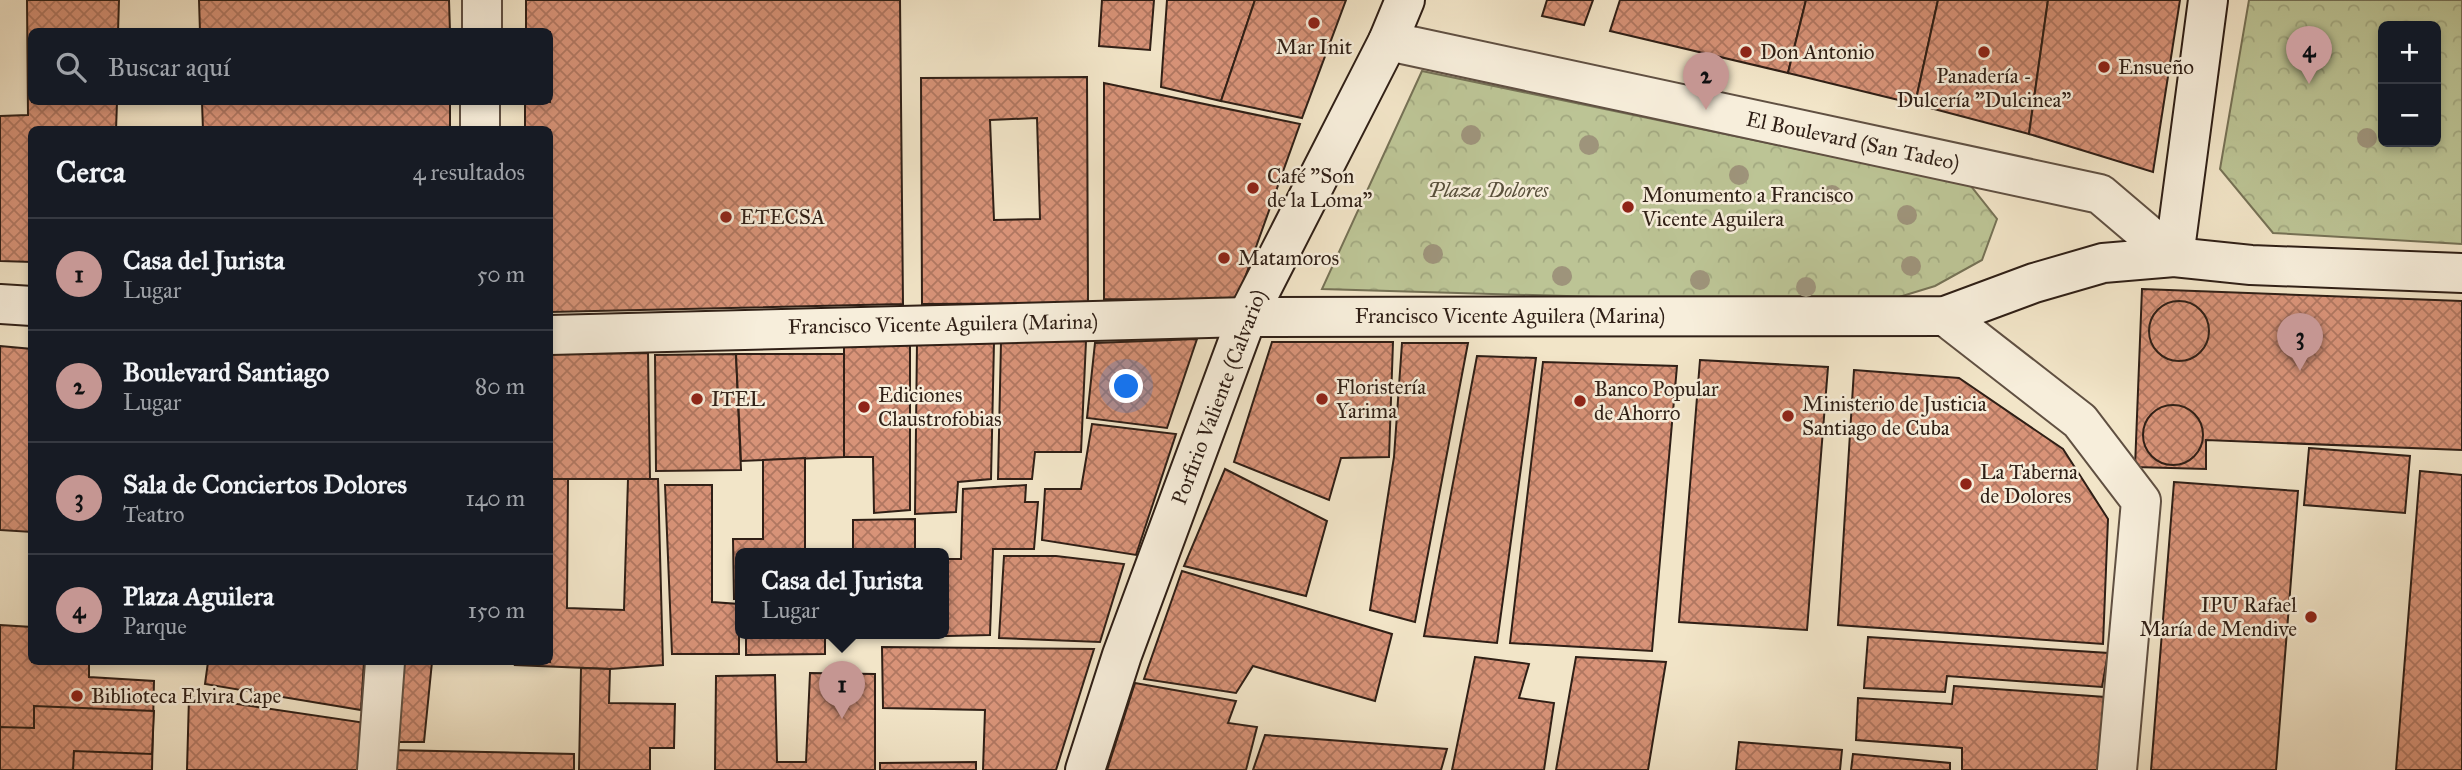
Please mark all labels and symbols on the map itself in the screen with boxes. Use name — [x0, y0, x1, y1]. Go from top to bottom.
marker: Mar Init — [1306, 15, 1322, 31]
pin: 4 — [2286, 26, 2332, 84]
place label: Mar Init — [1276, 34, 1353, 60]
place label: Don Antonio — [1760, 39, 1875, 65]
marker: Don Antonio — [1738, 44, 1754, 60]
marker: Panadería - Dulcería "Dulcinea" — [1976, 44, 1992, 60]
pin: 2 — [1683, 52, 1729, 110]
place label: Ensueño — [2118, 54, 2194, 80]
marker: Ensueño — [2096, 59, 2112, 75]
place label: Panadería - Dulcería "Dulcinea" — [1897, 63, 2072, 113]
street label: El Boulevard (San Tadeo) — [1744, 106, 1962, 176]
place label: Café "Son de la Loma" — [1267, 163, 1373, 213]
park label: Plaza Dolores — [1428, 177, 1549, 203]
marker: Café "Son de la Loma" — [1245, 180, 1261, 196]
place label: Monumento a Francisco Vicente Aguilera — [1641, 182, 1854, 232]
marker: Monumento a Francisco Vicente Aguilera — [1620, 199, 1636, 215]
place label: ETECSA — [740, 204, 825, 230]
marker: ETECSA — [718, 209, 734, 225]
place label: Matamoros — [1238, 245, 1339, 271]
marker: Matamoros — [1216, 250, 1232, 266]
street label: Porfirio Valiente (Calvario) — [1166, 286, 1272, 508]
street label: Francisco Vicente Aguilera (Marina) — [1355, 303, 1665, 329]
street label: Francisco Vicente Aguilera (Marina) — [788, 308, 1098, 340]
pin: 3 — [2277, 313, 2323, 371]
your location — [1109, 369, 1143, 403]
place label: Floristería Yarima — [1336, 374, 1426, 424]
place label: Banco Popular de Ahorro — [1594, 376, 1719, 426]
place label: Ediciones Claustrofobias — [878, 382, 1002, 432]
place label: ITEL — [711, 386, 765, 412]
marker: ITEL — [689, 391, 705, 407]
marker: Floristería Yarima — [1314, 391, 1330, 407]
place label: Ministerio de Justicia Santiago de Cuba — [1802, 391, 1987, 441]
marker: Banco Popular de Ahorro — [1572, 393, 1588, 409]
marker: Ediciones Claustrofobias — [856, 399, 872, 415]
marker: Ministerio de Justicia Santiago de Cuba — [1780, 408, 1796, 424]
place label: La Taberna de Dolores — [1980, 459, 2078, 509]
marker: La Taberna de Dolores — [1958, 476, 1974, 492]
place label: IPU Rafael María de Mendive — [2139, 592, 2297, 642]
marker: IPU Rafael María de Mendive — [2303, 609, 2319, 625]
pin: 1 — [819, 661, 865, 719]
place label: Biblioteca Elvira Cape — [91, 683, 281, 709]
marker: Biblioteca Elvira Cape — [69, 688, 85, 704]

